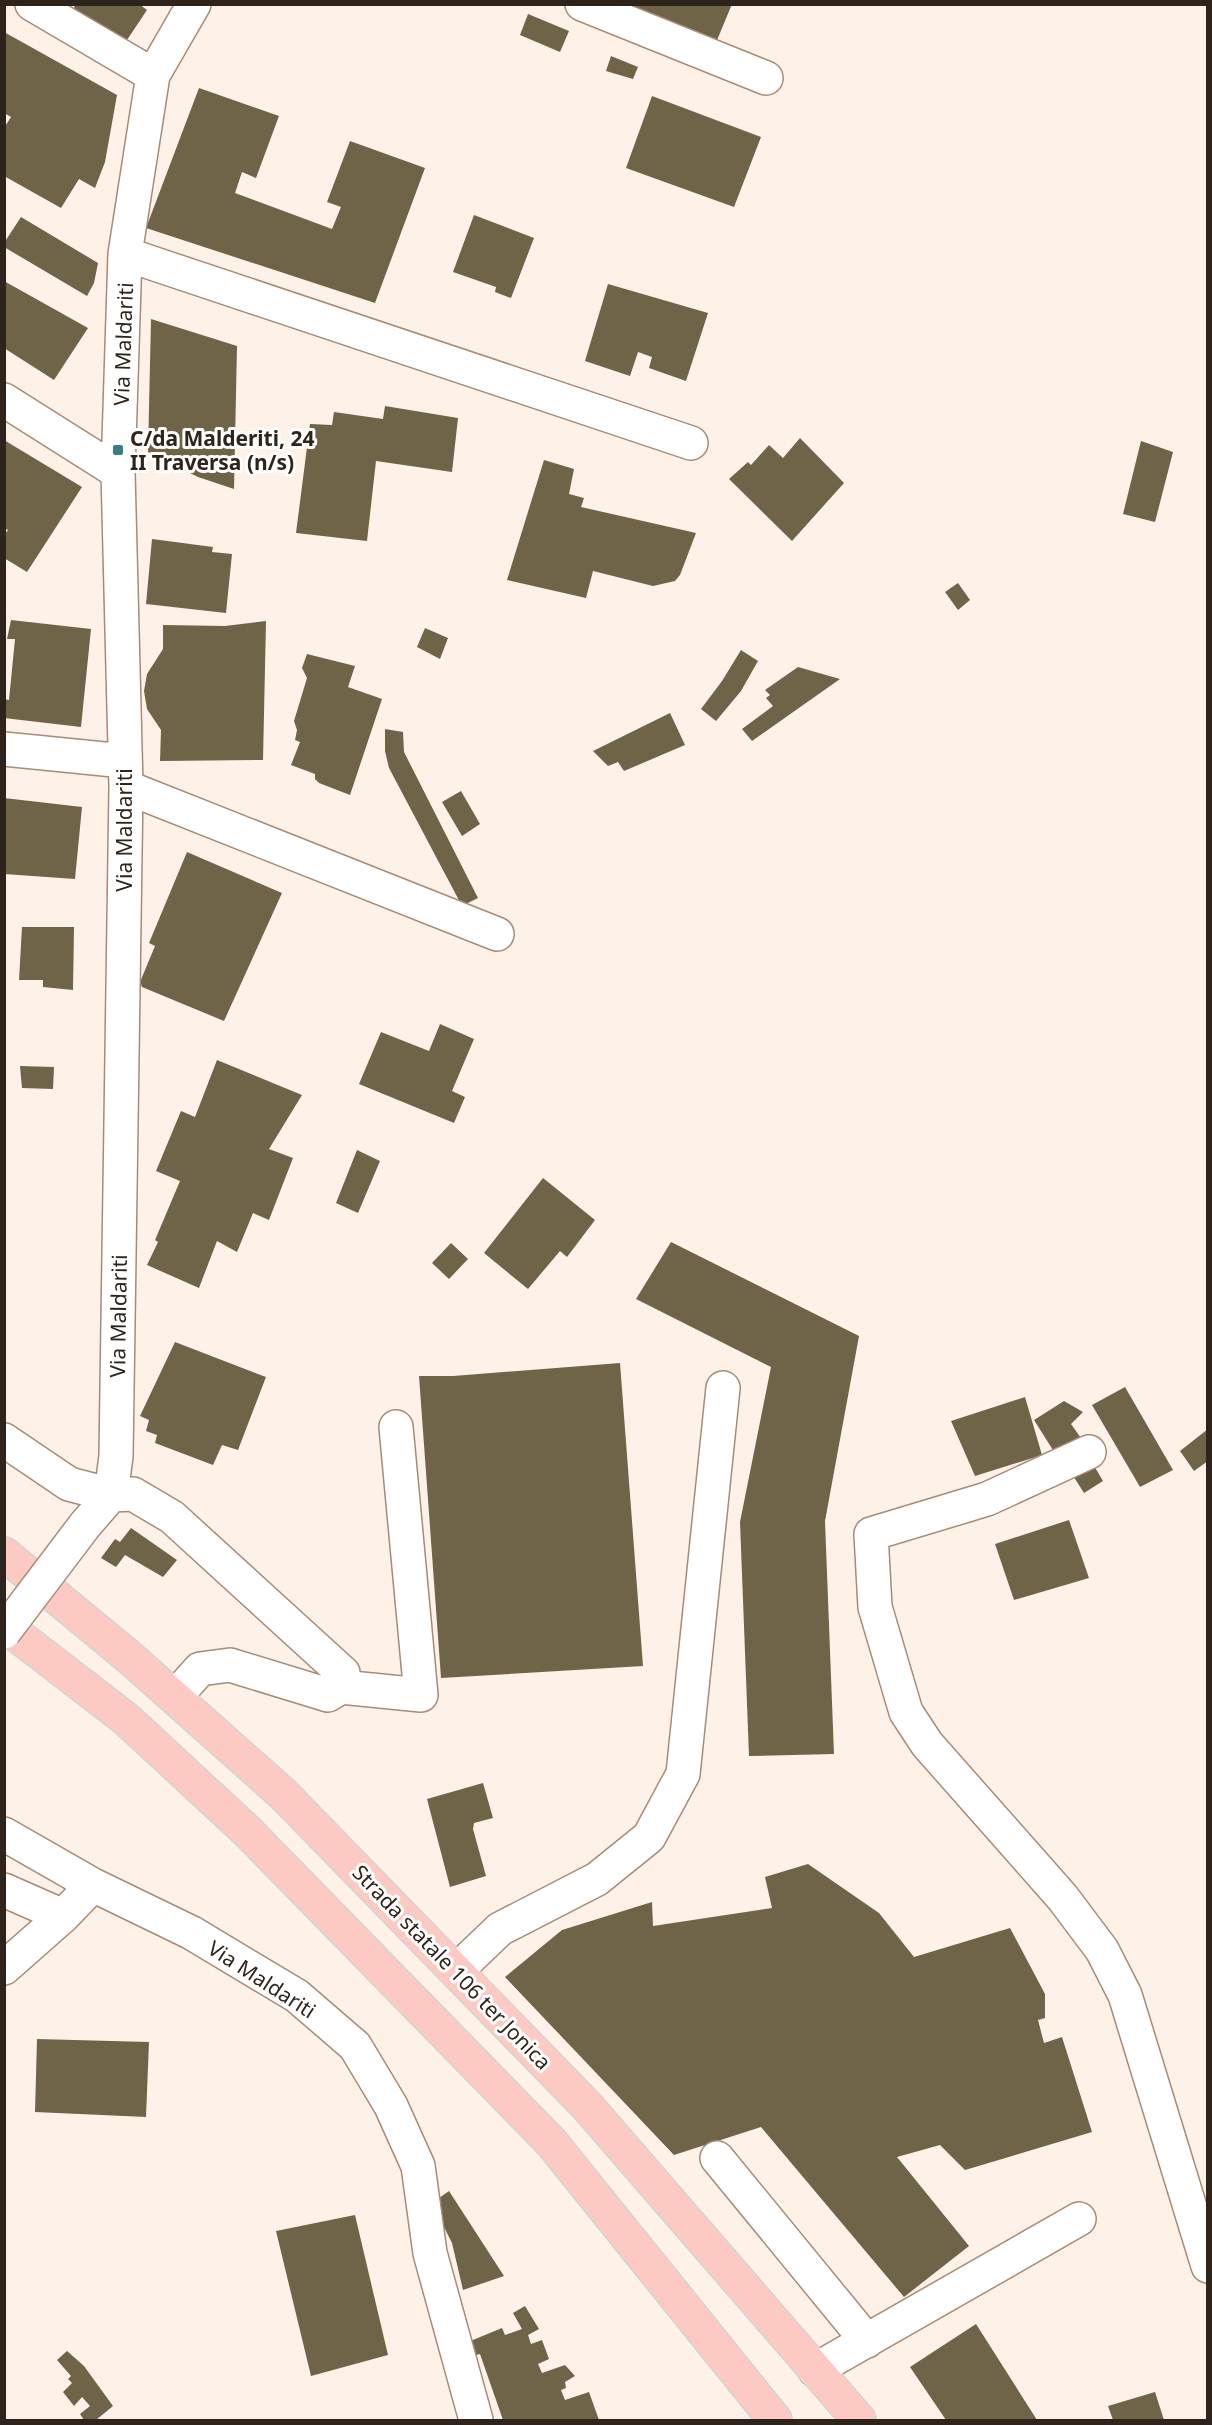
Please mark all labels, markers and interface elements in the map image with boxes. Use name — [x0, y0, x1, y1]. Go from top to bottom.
street label: Via Maldariti — [107, 282, 139, 406]
place label: C/da Malderiti, 24 II Traversa (n/s) — [130, 424, 314, 476]
marker: C/da Malderiti, 24 II Traversa (n/s) — [111, 443, 125, 457]
street label: Via Maldariti — [110, 768, 138, 892]
street label: Via Maldariti — [103, 1254, 133, 1378]
street label: Strada statale 106 ter Jonica — [347, 1859, 557, 2075]
street label: Via Maldariti — [203, 1934, 321, 2024]

